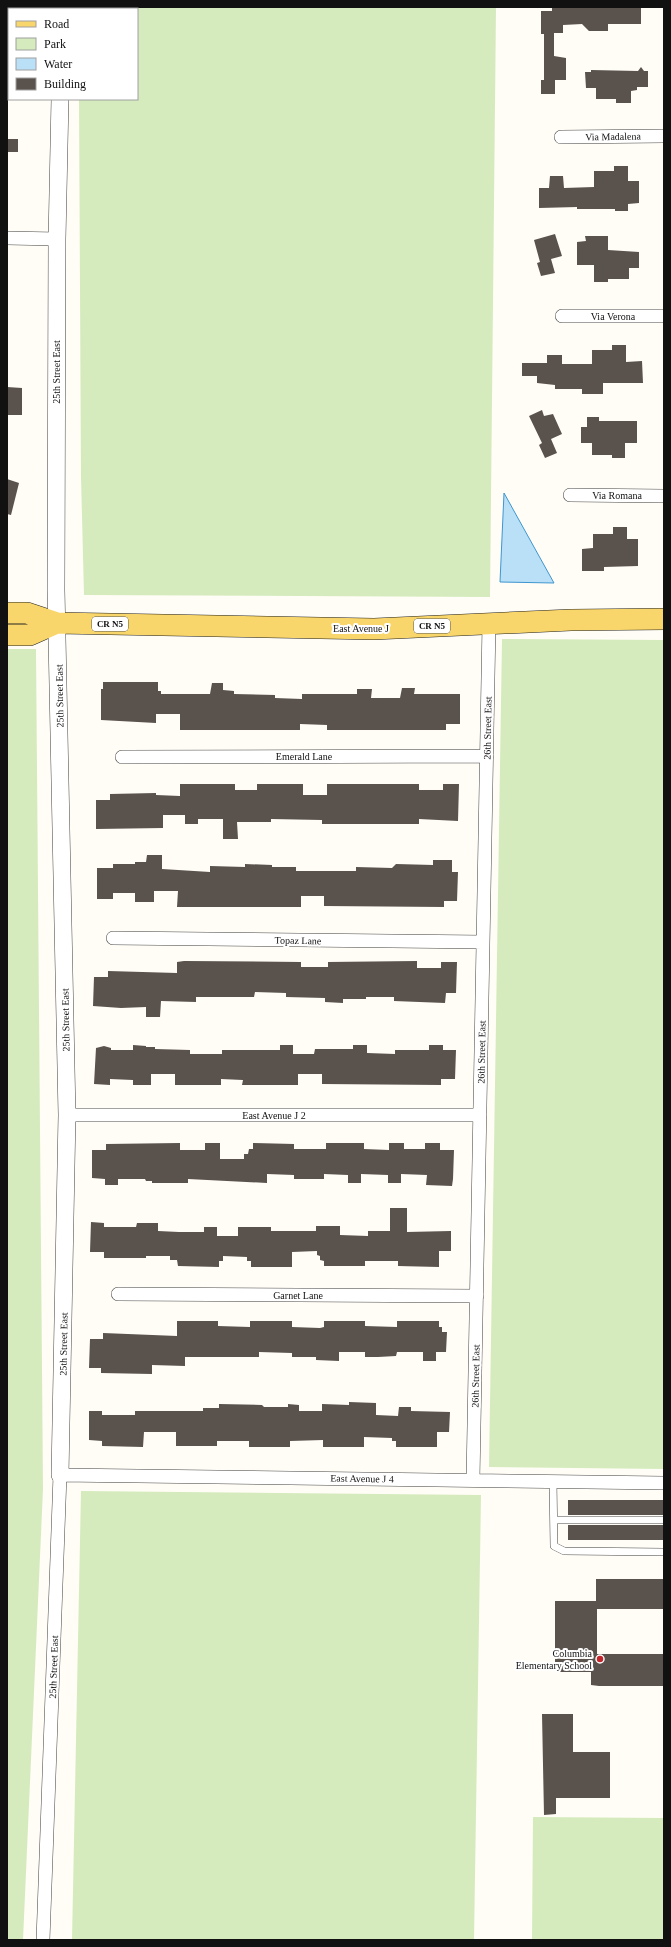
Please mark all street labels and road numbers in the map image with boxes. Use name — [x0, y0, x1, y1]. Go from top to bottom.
street label: Via Madalena — [585, 131, 642, 142]
street label: Via Verona — [591, 311, 636, 322]
street label: 25th Street East — [51, 340, 62, 404]
street label: Via Romana — [592, 490, 642, 501]
road number: CR N5 — [92, 617, 128, 631]
road number: CR N5 — [414, 619, 450, 633]
street label: East Avenue J — [333, 623, 389, 634]
street label: 25th Street East — [53, 664, 66, 728]
street label: 26th Street East — [481, 696, 494, 760]
street label: Emerald Lane — [276, 751, 333, 762]
street label: Topaz Lane — [275, 935, 322, 946]
street label: 25th Street East — [59, 988, 72, 1052]
street label: 26th Street East — [475, 1020, 488, 1084]
street label: East Avenue J 2 — [242, 1110, 306, 1121]
street label: Garnet Lane — [273, 1290, 323, 1301]
street label: 25th Street East — [57, 1312, 70, 1376]
street label: 26th Street East — [469, 1344, 482, 1408]
street label: East Avenue J 4 — [330, 1472, 394, 1485]
street label: 25th Street East — [47, 1635, 60, 1699]

